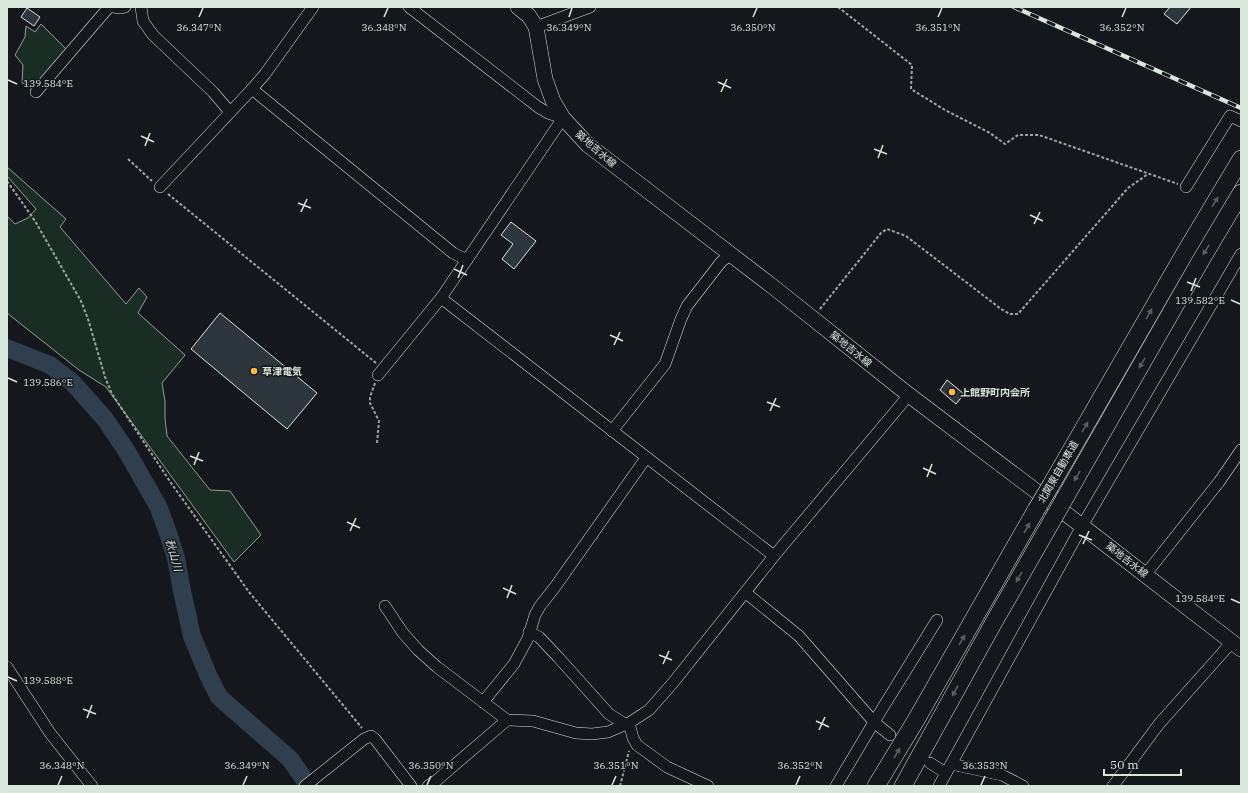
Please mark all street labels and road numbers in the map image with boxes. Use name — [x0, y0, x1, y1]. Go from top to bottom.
street label: 築地吉水線 — [573, 128, 619, 170]
street label: 築地吉水線 — [827, 328, 875, 370]
street label: 北関東自動車道 — [1035, 438, 1081, 506]
street label: 築地吉水線 — [1103, 539, 1151, 581]

